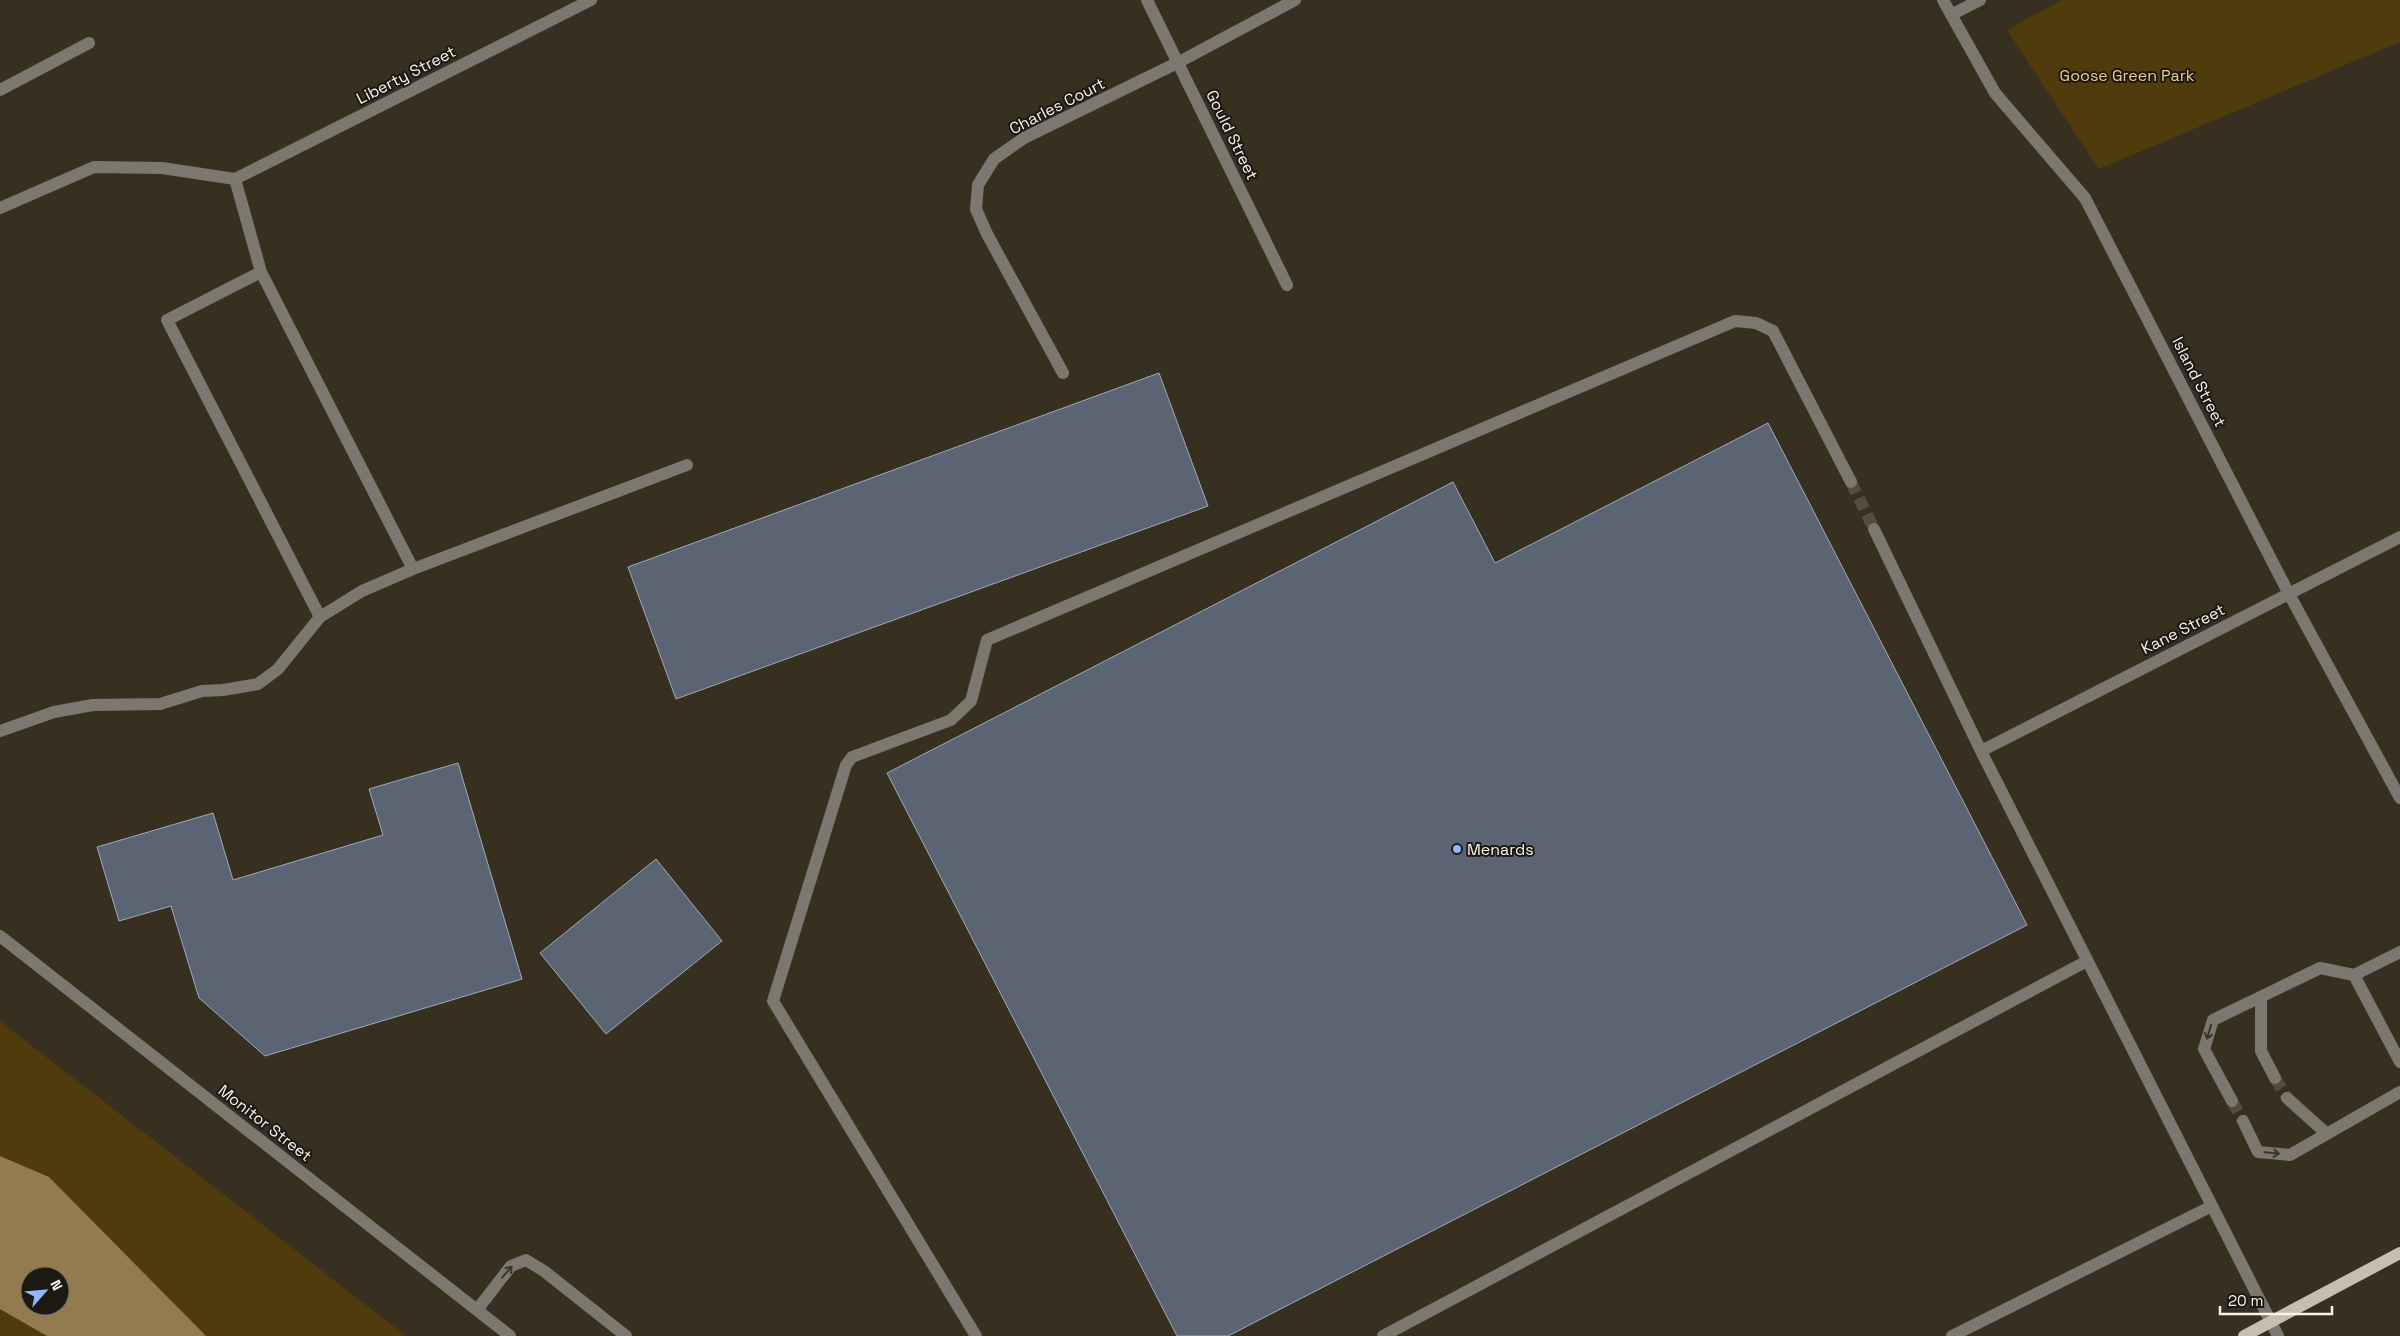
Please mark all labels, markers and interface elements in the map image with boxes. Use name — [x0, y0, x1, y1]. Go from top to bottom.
street label: Liberty Street — [353, 41, 459, 109]
park label: Goose Green Park — [2060, 65, 2195, 86]
street label: Charles Court — [1006, 73, 1108, 139]
street label: Gould Street — [1201, 87, 1263, 183]
street label: Island Street — [2167, 333, 2231, 431]
street label: Kane Street — [2138, 599, 2228, 659]
place label: Menards — [1467, 839, 1534, 860]
marker: Menards — [1451, 843, 1463, 855]
one-way arrow — [2203, 1024, 2213, 1040]
street label: Monitor Street — [214, 1080, 316, 1166]
one-way arrow — [2264, 1149, 2280, 1158]
one-way arrow — [502, 1265, 513, 1278]
north arrow — [20, 1266, 70, 1316]
text: N — [46, 1277, 67, 1293]
scale bar — [2220, 1284, 2332, 1316]
text: 20 m — [2228, 1291, 2263, 1310]

